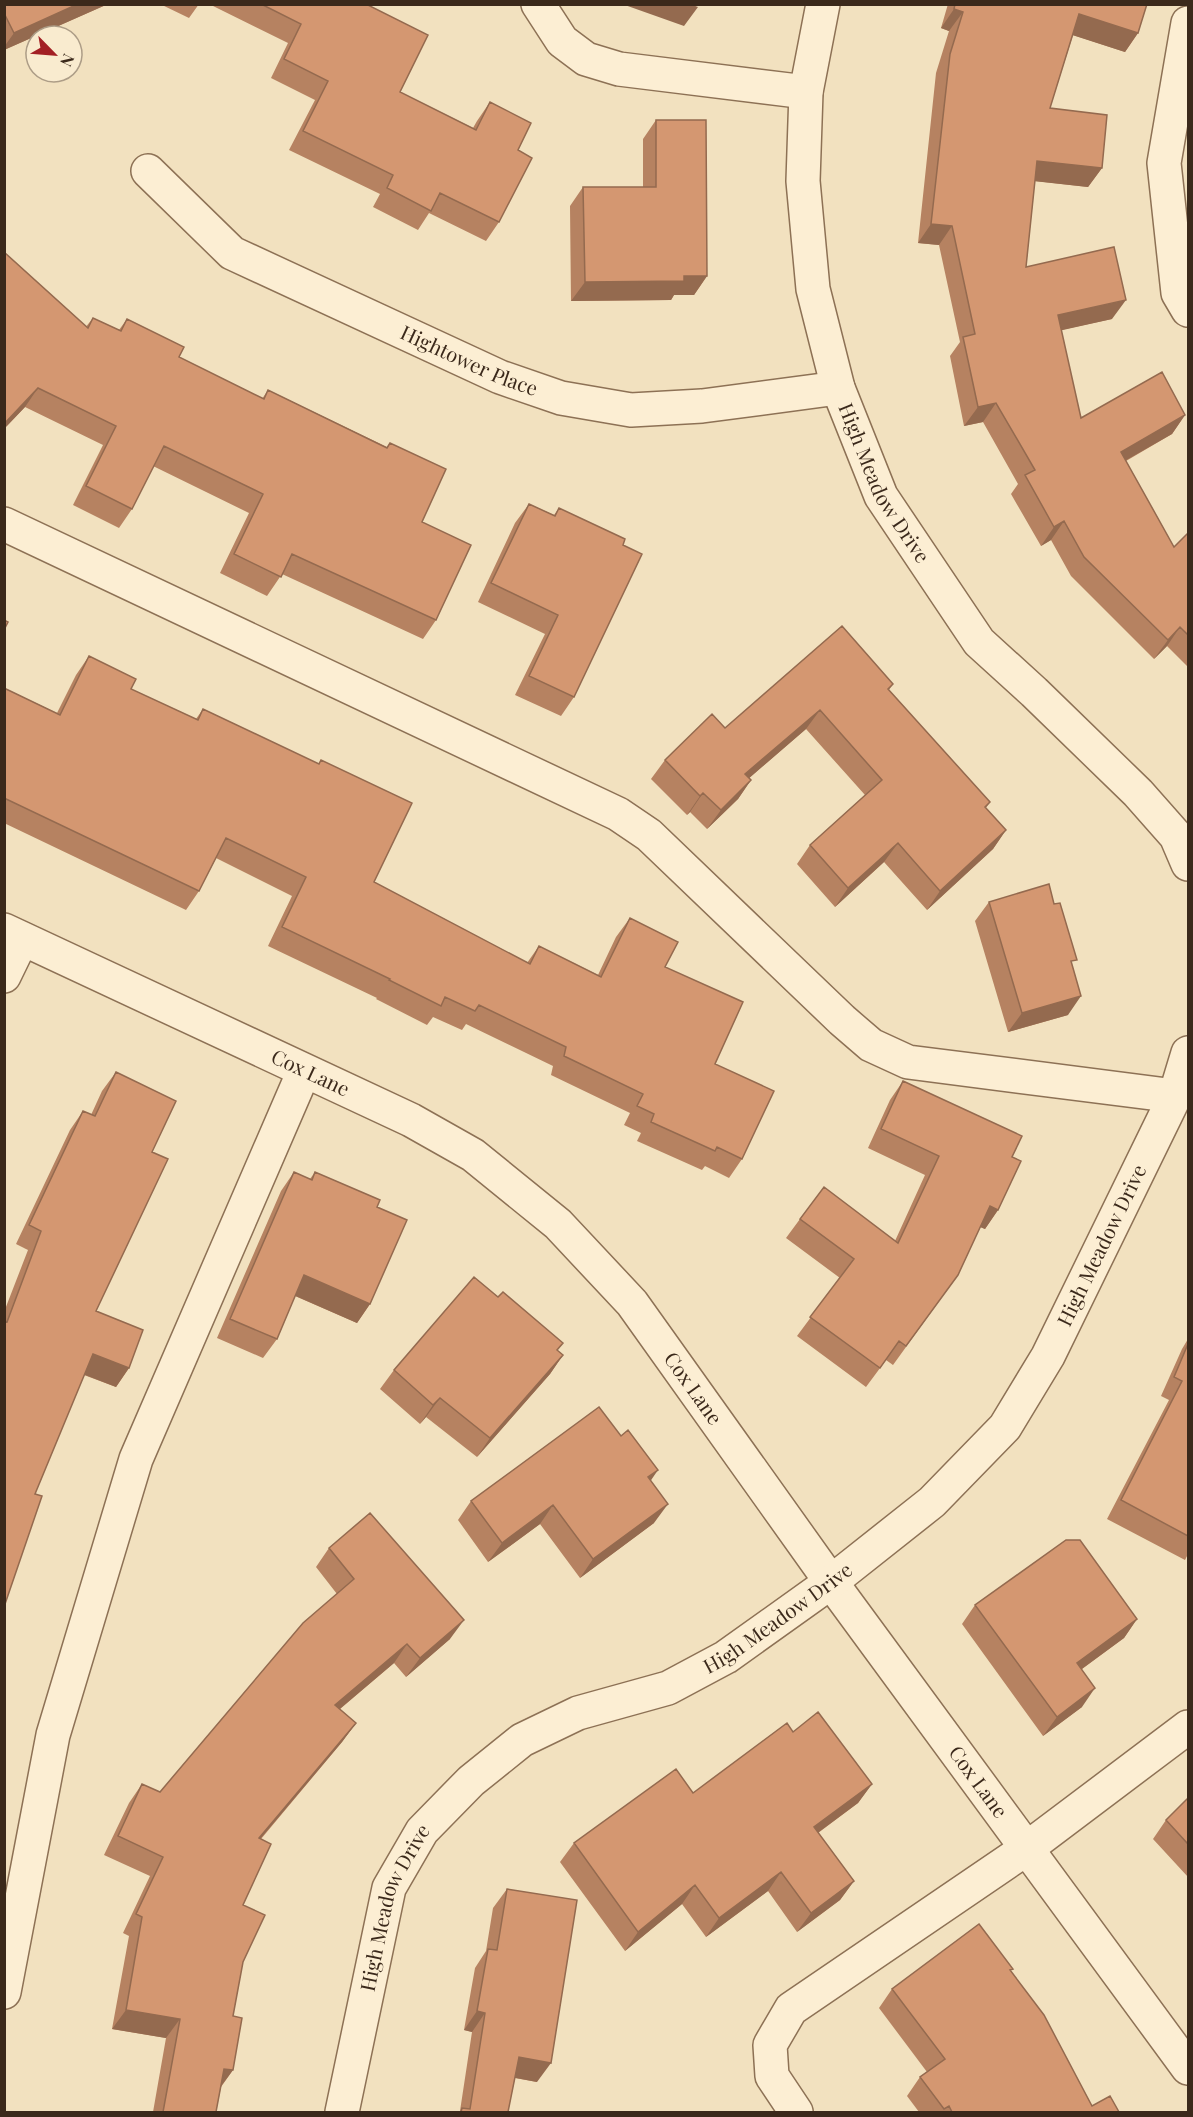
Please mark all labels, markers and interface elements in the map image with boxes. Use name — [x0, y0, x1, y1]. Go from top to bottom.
north arrow — [24, 24, 84, 84]
text: N — [56, 51, 80, 71]
street label: Hightower Place — [397, 318, 542, 401]
street label: High Meadow Drive — [833, 399, 937, 567]
street label: Cox Lane — [267, 1042, 354, 1101]
street label: High Meadow Drive — [1050, 1160, 1152, 1330]
street label: Cox Lane — [659, 1346, 729, 1429]
street label: High Meadow Drive — [698, 1555, 857, 1679]
street label: Cox Lane — [944, 1740, 1015, 1823]
street label: High Meadow Drive — [353, 1816, 435, 1993]

